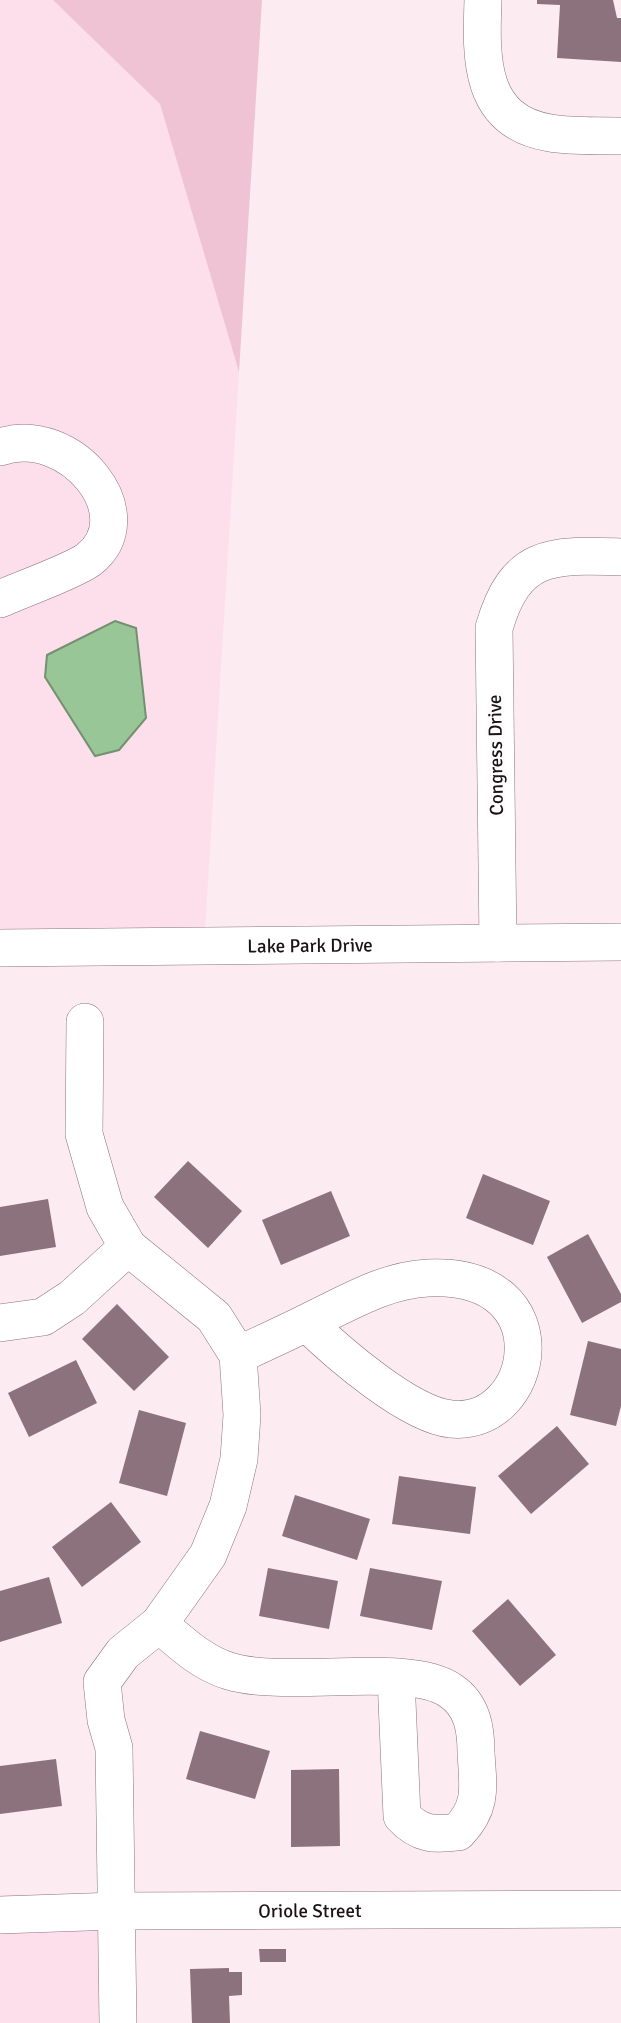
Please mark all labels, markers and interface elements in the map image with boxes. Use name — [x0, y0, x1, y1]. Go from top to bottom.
street label: Congress Drive — [483, 694, 509, 816]
street label: Lake Park Drive — [247, 933, 373, 959]
street label: Oriole Street — [258, 1899, 362, 1923]

